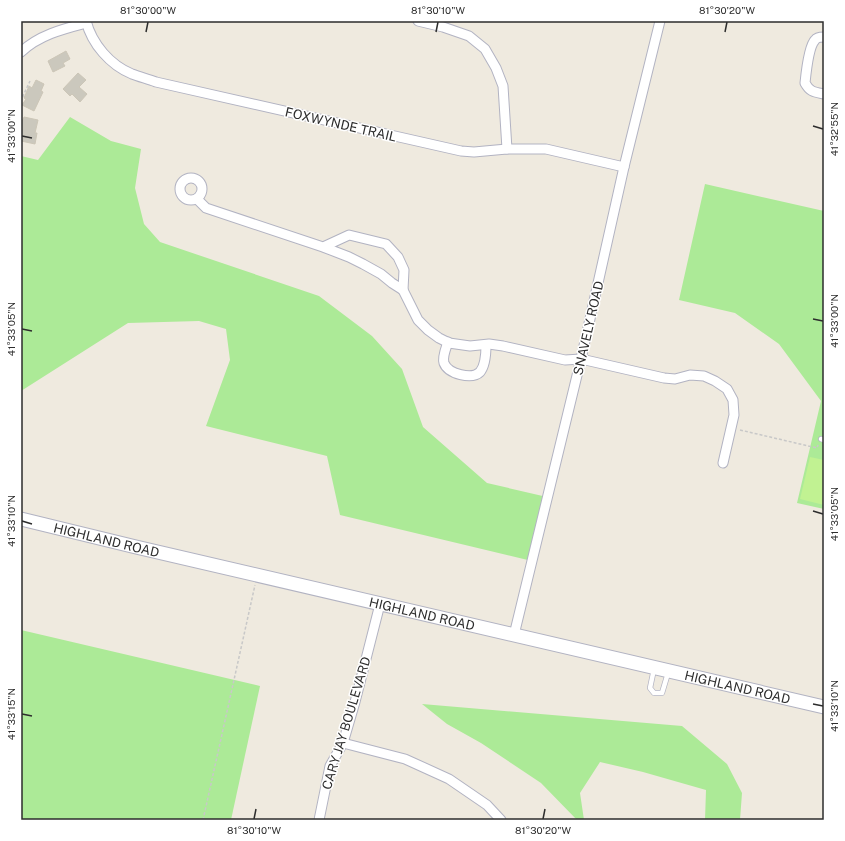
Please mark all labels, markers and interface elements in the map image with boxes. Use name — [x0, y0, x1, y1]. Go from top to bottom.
text: 81°30'00"W — [120, 4, 176, 16]
text: 81°30'10"W — [411, 4, 465, 16]
text: 81°30'20"W — [699, 4, 755, 16]
text: 41°32'55"N — [828, 102, 840, 156]
street label: FOXWYNDE TRAIL — [284, 104, 398, 145]
text: 41°33'00"N — [5, 109, 17, 163]
street label: SNAVELY ROAD — [570, 279, 607, 377]
text: 41°33'00"N — [828, 294, 840, 348]
text: 41°33'05"N — [5, 302, 17, 356]
text: 41°33'05"N — [828, 487, 840, 541]
text: 41°33'10"N — [5, 495, 17, 547]
street label: HIGHLAND ROAD — [52, 520, 161, 560]
street label: HIGHLAND ROAD — [368, 594, 476, 634]
street label: CARY JAY BOULEVARD — [319, 655, 374, 791]
street label: HIGHLAND ROAD — [683, 668, 792, 707]
text: 41°33'10"N — [828, 680, 840, 732]
text: 41°33'15"N — [5, 688, 17, 740]
text: 81°30'10"W — [227, 824, 281, 836]
text: 81°30'20"W — [515, 824, 571, 836]

